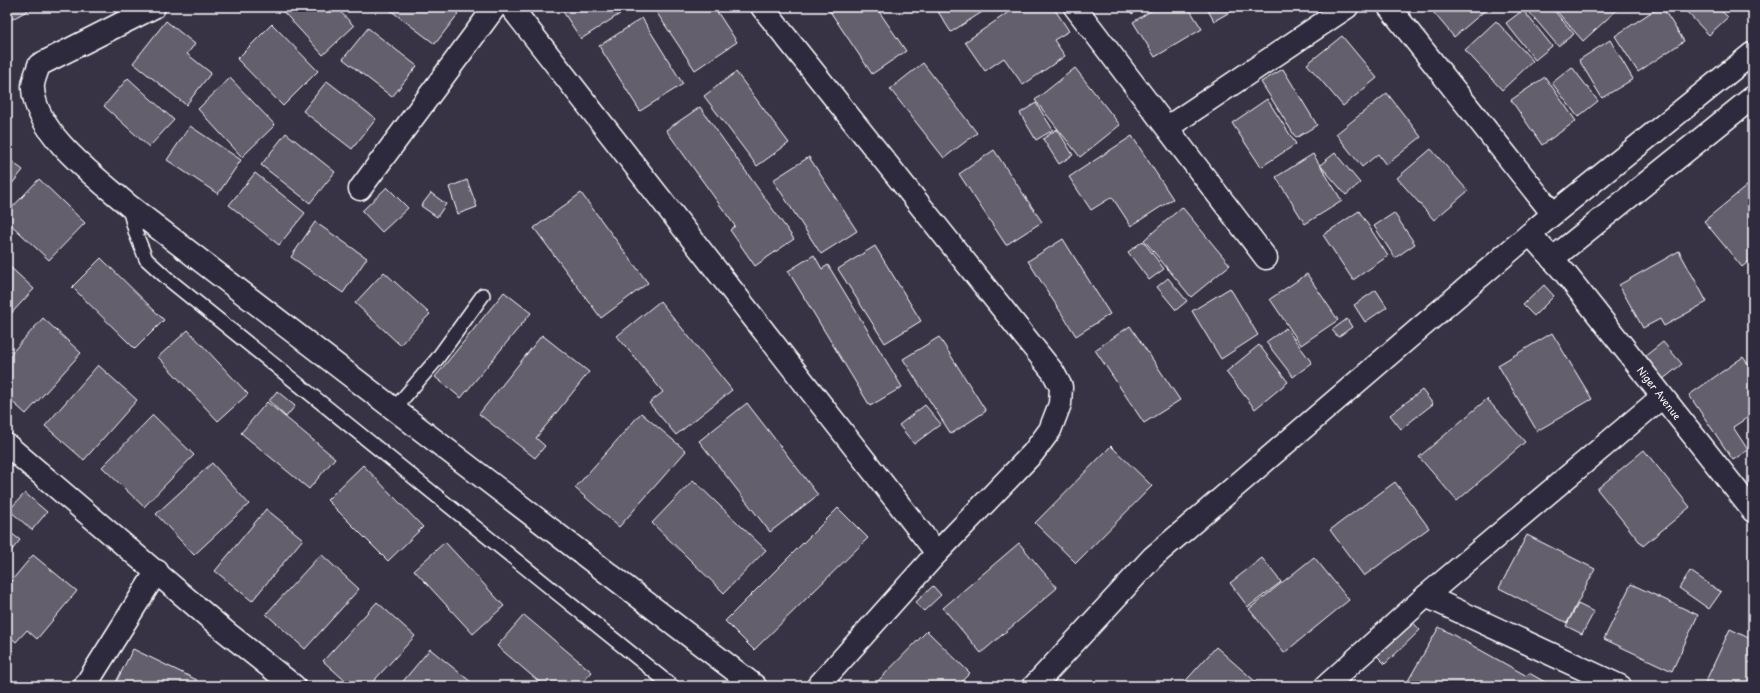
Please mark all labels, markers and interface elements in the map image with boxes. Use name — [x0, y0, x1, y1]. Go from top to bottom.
street label: Niger Avenue — [1634, 363, 1685, 422]

